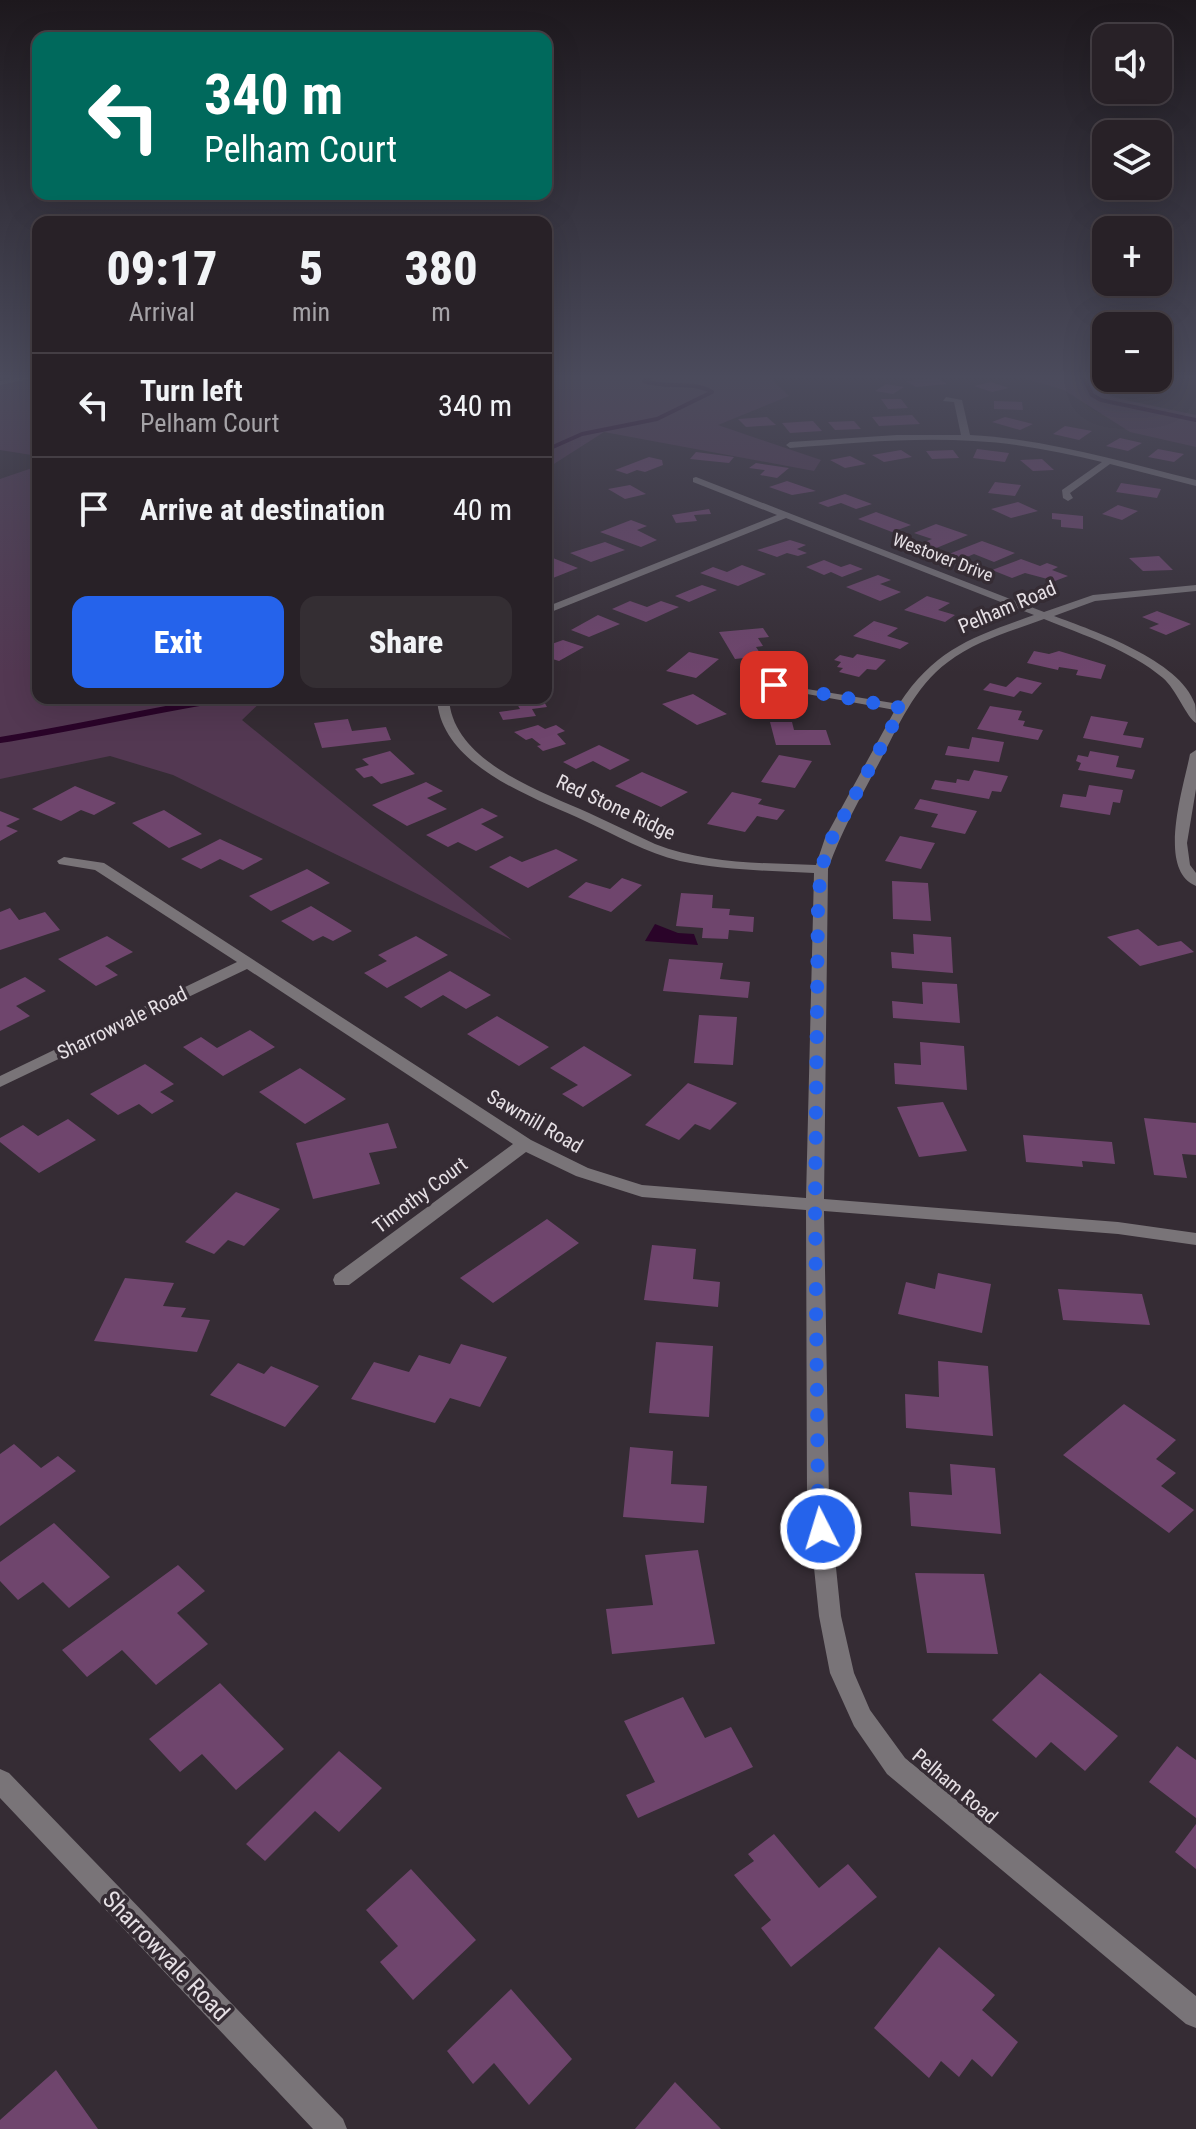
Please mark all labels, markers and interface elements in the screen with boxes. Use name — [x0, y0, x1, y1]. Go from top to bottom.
map controls — [1092, 24, 1172, 392]
button: sound — [1092, 24, 1172, 104]
text: 340 m — [204, 62, 343, 128]
icon: left — [72, 64, 176, 168]
button: layers — [1092, 120, 1172, 200]
text: Pelham Court — [204, 129, 397, 171]
button: + — [1092, 216, 1172, 296]
text: 09:17 — [106, 240, 218, 297]
text: 5 — [299, 240, 323, 297]
text: 380 — [404, 240, 478, 297]
text: Arrival — [129, 297, 195, 327]
text: min — [292, 297, 330, 327]
text: m — [431, 297, 451, 327]
button: − — [1092, 312, 1172, 392]
text: Turn left — [140, 373, 243, 408]
icon: left — [72, 383, 116, 427]
text: 340 m — [438, 388, 512, 423]
text: Pelham Court — [140, 408, 280, 438]
icon: arrive — [72, 487, 116, 531]
text: Arrive at destination — [140, 492, 385, 527]
text: 40 m — [453, 492, 512, 527]
street label: Westover Drive — [890, 528, 996, 586]
street label: Pelham Road — [954, 576, 1060, 638]
button: Exit — [72, 596, 284, 688]
button: Share — [300, 596, 512, 688]
pin — [740, 651, 808, 719]
icon: arrive — [752, 663, 796, 707]
street label: Red Stone Ridge — [553, 769, 679, 845]
street label: Sharrowvale Road — [53, 981, 191, 1065]
street label: Sawmill Road — [483, 1084, 587, 1158]
street label: Timothy Court — [368, 1152, 472, 1238]
position arrow — [779, 1487, 863, 1571]
street label: Pelham Road — [907, 1743, 1003, 1829]
street label: Sharrowvale Road — [97, 1885, 235, 2027]

